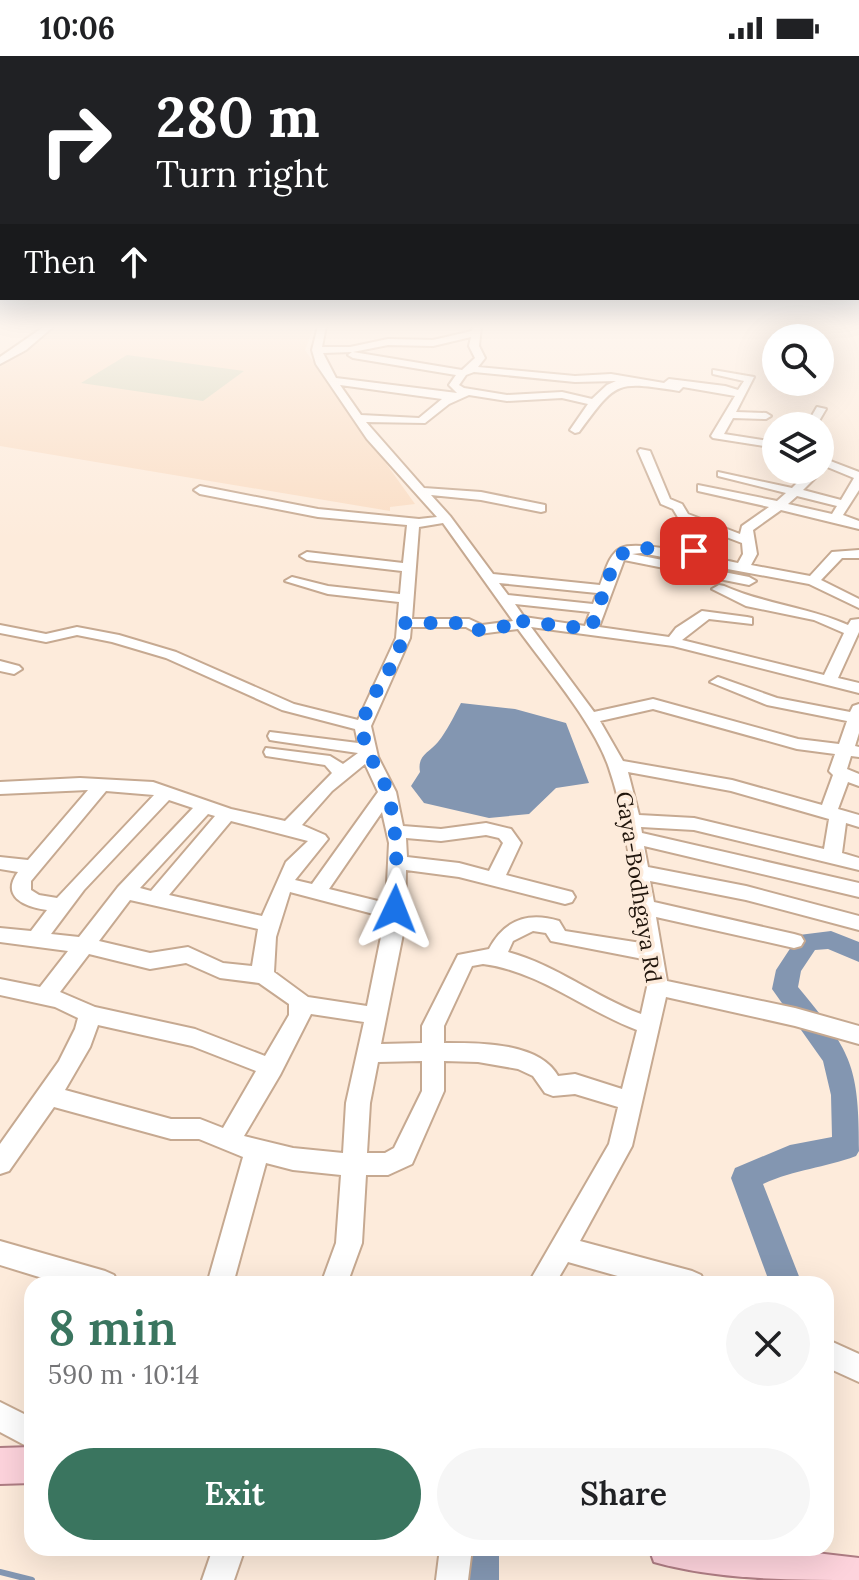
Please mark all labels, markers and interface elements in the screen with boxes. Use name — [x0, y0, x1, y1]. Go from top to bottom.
text: 10:06 — [40, 9, 115, 47]
text: 280 m — [156, 81, 320, 152]
icon: right — [24, 88, 128, 192]
text: Turn right — [156, 151, 329, 197]
icon: ahead — [112, 240, 156, 284]
text: Then — [24, 243, 96, 281]
map controls — [762, 324, 834, 484]
button: search — [762, 324, 834, 396]
button: layers — [762, 412, 834, 484]
pin — [660, 517, 728, 585]
icon: arrive — [672, 529, 716, 573]
street label: Gaya-Bodhgaya Rd — [610, 789, 668, 985]
position arrow — [353, 867, 437, 951]
text: 8 min — [48, 1297, 177, 1358]
button: close — [726, 1302, 810, 1386]
text: 590 m · 10:14 — [48, 1358, 199, 1391]
button: Exit — [48, 1448, 421, 1540]
button: Share — [437, 1448, 810, 1540]

